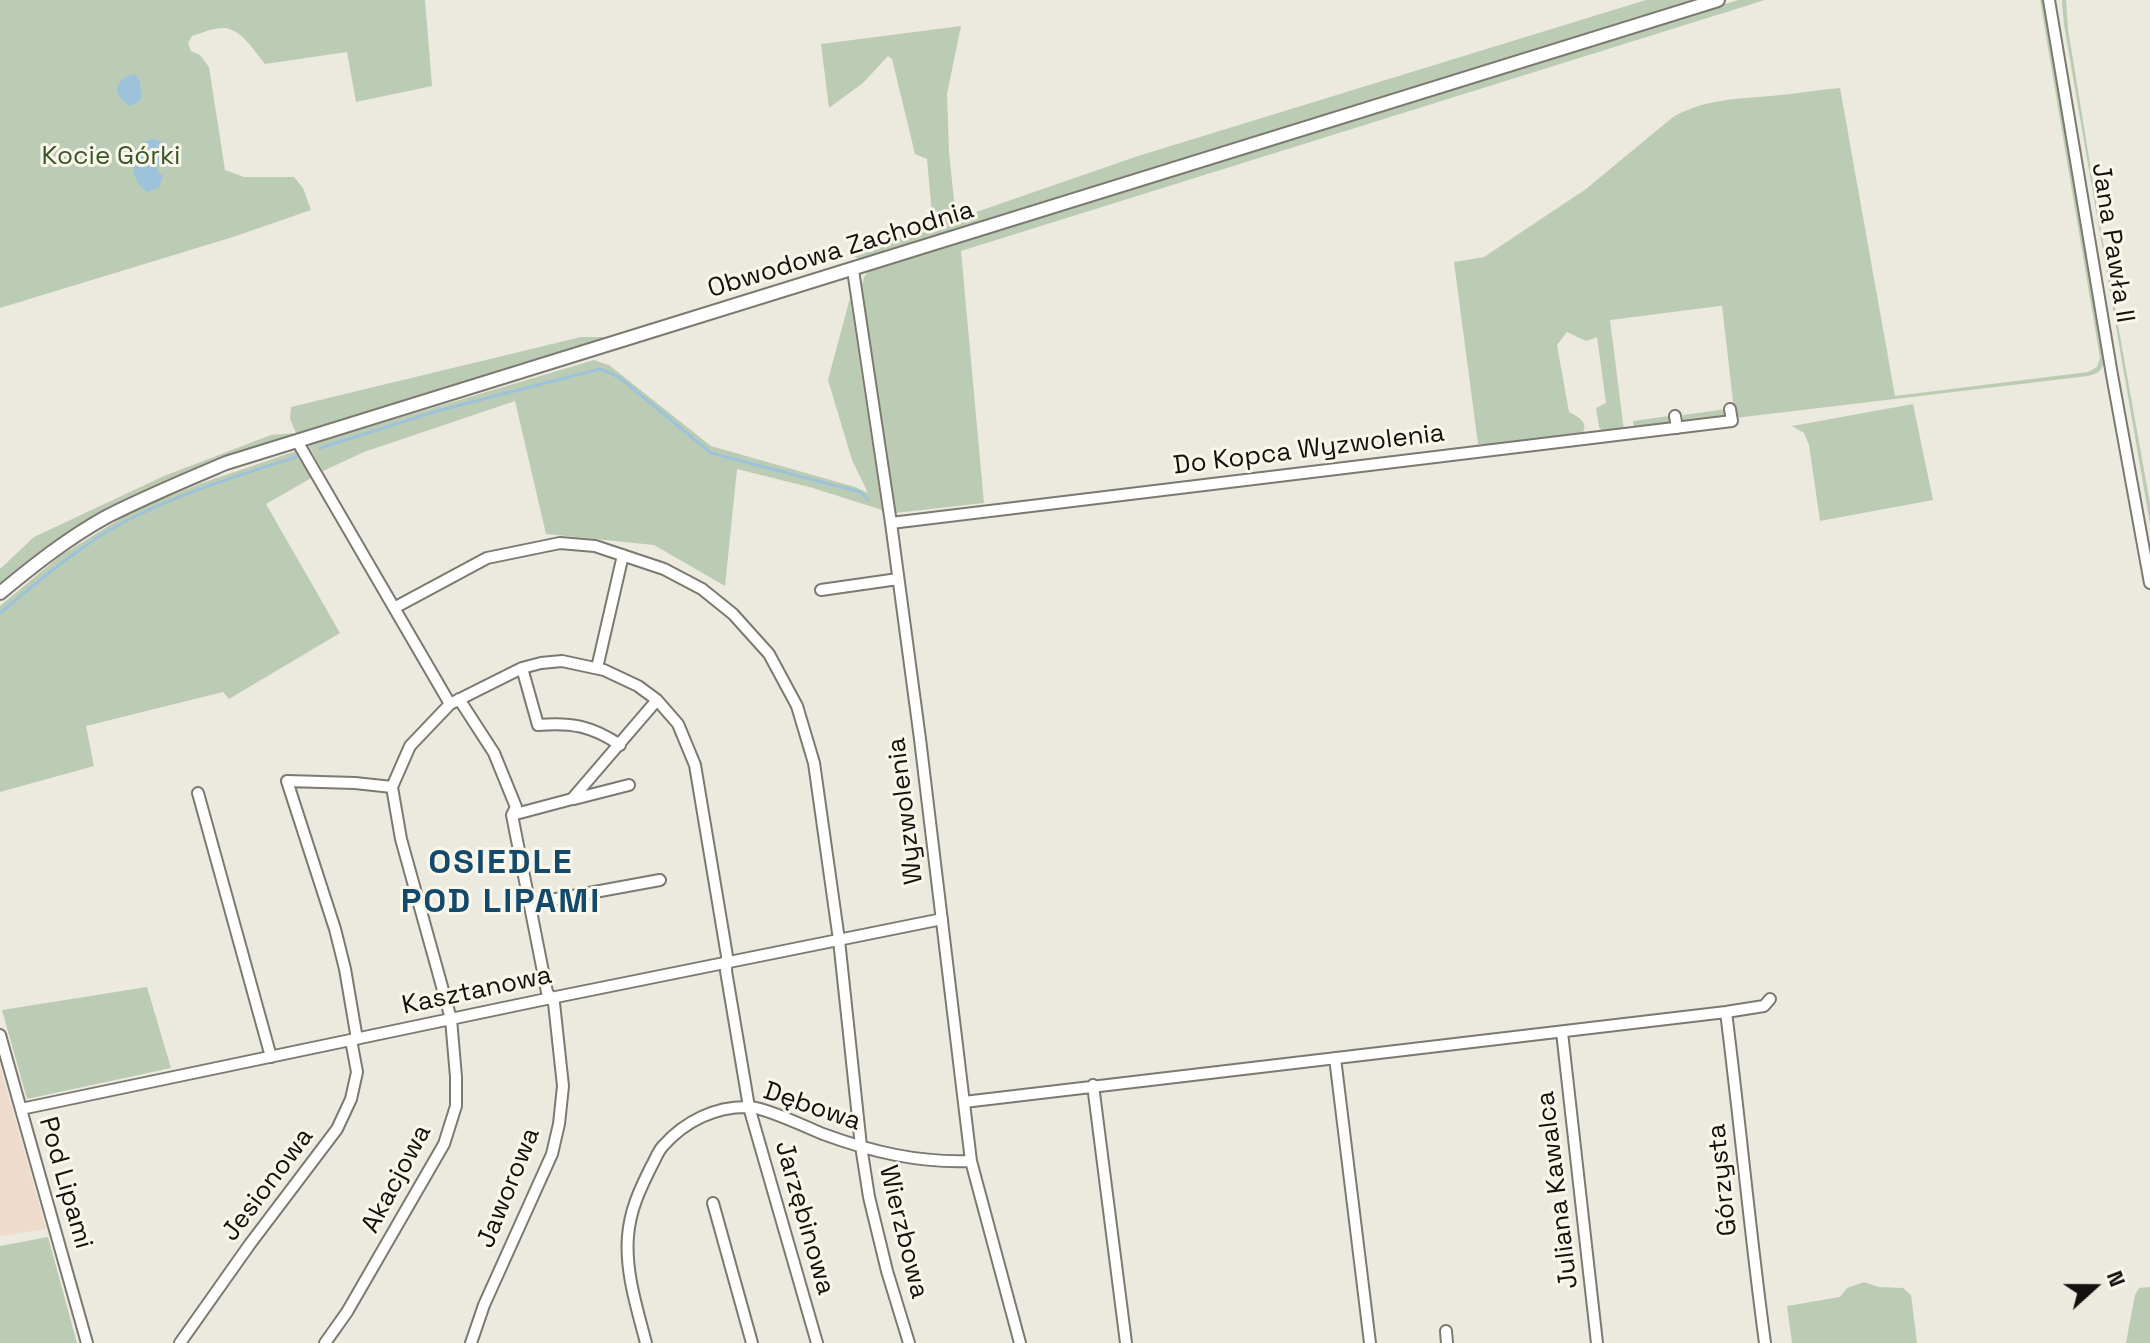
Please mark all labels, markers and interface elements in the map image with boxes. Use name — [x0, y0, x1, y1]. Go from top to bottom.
park label: Kocie Górki — [42, 141, 180, 173]
street label: Jana Pawła II — [2084, 161, 2140, 325]
street label: Obwodowa Zachodnia — [704, 195, 978, 305]
street label: Do Kopca Wyzwolenia — [1172, 418, 1446, 482]
street label: Wyzwolenia — [882, 736, 930, 886]
district label: OSIEDLE POD LIPAMI — [401, 844, 601, 924]
street label: Kasztanowa — [399, 960, 555, 1022]
street label: Dębowa — [759, 1076, 865, 1138]
street label: Juliana Kawalca — [1530, 1089, 1586, 1291]
street label: Pod Lipami — [31, 1113, 99, 1253]
street label: Akacjowa — [356, 1120, 438, 1238]
street label: Jesionowa — [215, 1122, 321, 1248]
street label: Górzysta — [1702, 1122, 1744, 1238]
street label: Jaworowa — [471, 1123, 547, 1253]
street label: Jarzębinowa — [767, 1138, 841, 1298]
street label: Wierzbowa — [871, 1162, 935, 1302]
north arrow — [2054, 1247, 2134, 1327]
text: N — [2101, 1266, 2132, 1290]

